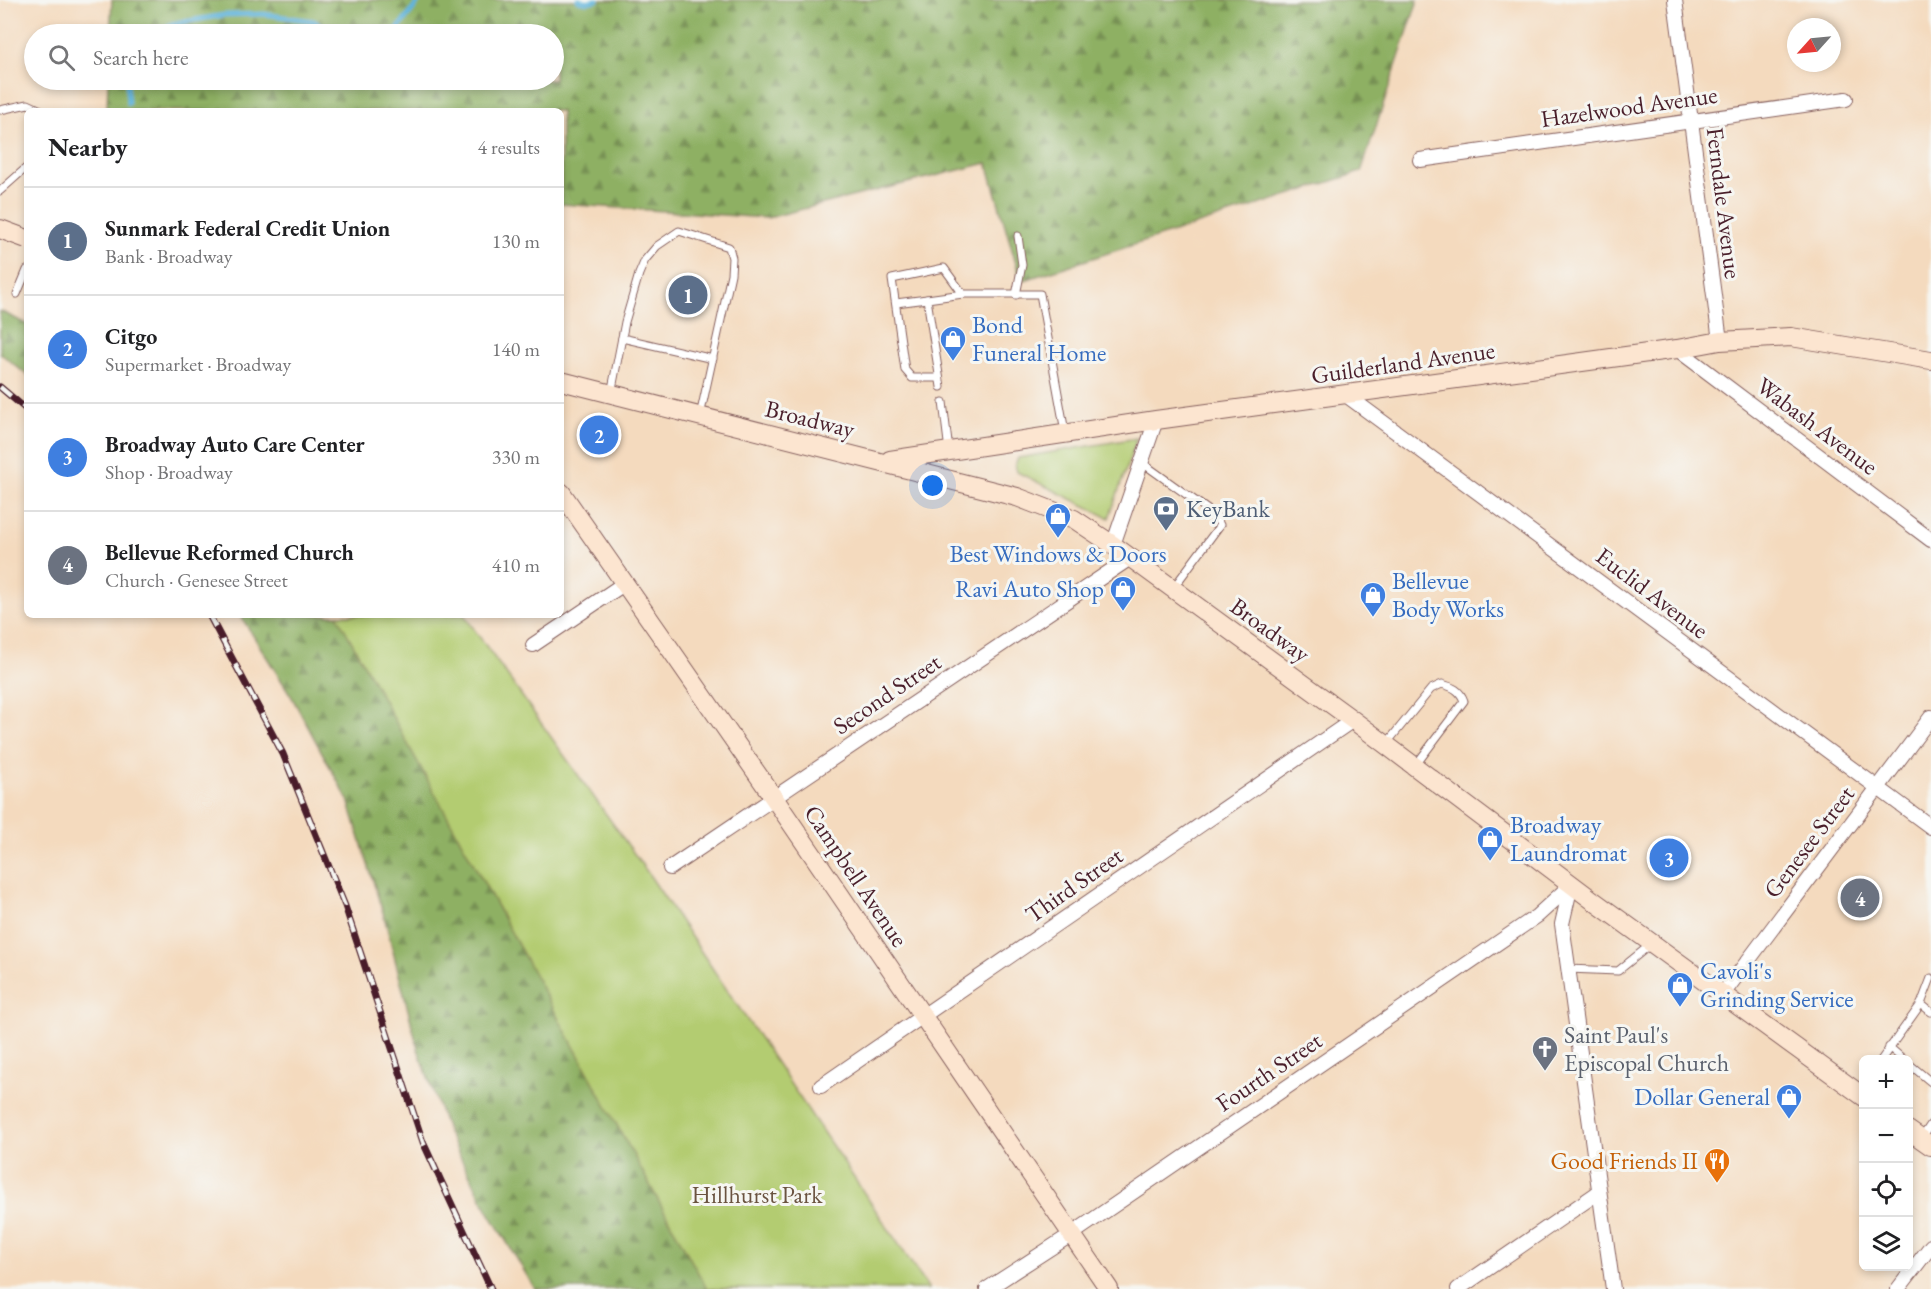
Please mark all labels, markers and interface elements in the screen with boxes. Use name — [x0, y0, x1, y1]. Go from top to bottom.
north arrow — [1787, 18, 1841, 72]
search box — [24, 24, 564, 90]
icon: search — [45, 41, 78, 74]
text: Search here — [93, 43, 188, 72]
street label: Hazelwood Avenue — [1539, 79, 1719, 134]
street label: Ferndale Avenue — [1700, 126, 1749, 280]
text: Nearby — [48, 130, 128, 164]
text: 4 results — [477, 134, 540, 160]
text: Sunmark Federal Credit Union — [105, 214, 390, 243]
text: 1 — [62, 228, 73, 254]
text: 130 m — [492, 228, 540, 254]
text: Bank · Broadway — [105, 243, 233, 269]
pin: 1 — [668, 272, 708, 318]
place label: Bond Funeral Home — [972, 309, 1106, 368]
text: Citgo — [105, 322, 157, 351]
shop icon: Bond Funeral Home — [938, 324, 968, 362]
street label: Guilderland Avenue — [1309, 334, 1497, 391]
text: 2 — [62, 336, 73, 362]
text: 140 m — [492, 336, 540, 362]
text: Supermarket · Broadway — [105, 351, 291, 377]
street label: Wabash Avenue — [1750, 370, 1884, 481]
street label: Broadway — [762, 392, 859, 445]
pin: 2 — [580, 412, 618, 458]
text: Broadway Auto Care Center — [105, 430, 365, 459]
text: 3 — [62, 444, 73, 470]
text: 330 m — [492, 444, 540, 470]
text: Shop · Broadway — [105, 459, 233, 485]
your location — [918, 471, 947, 500]
place label: KeyBank — [1186, 493, 1271, 524]
bank icon: KeyBank — [1151, 494, 1181, 532]
shop icon: Best Windows & Doors — [1043, 501, 1073, 539]
text: Bellevue Reformed Church — [105, 538, 354, 567]
place label: Best Windows & Doors — [950, 538, 1166, 569]
street label: Euclid Avenue — [1590, 540, 1715, 645]
text: 4 — [62, 552, 73, 578]
text: 410 m — [492, 552, 540, 578]
place label: Bellevue Body Works — [1392, 565, 1504, 624]
text: Church · Genesee Street — [105, 567, 288, 593]
place label: Ravi Auto Shop — [955, 573, 1104, 604]
shop icon: Ravi Auto Shop — [1108, 574, 1138, 612]
shop icon: Bellevue Body Works — [1358, 580, 1388, 618]
street label: Broadway — [1224, 590, 1317, 669]
street label: Second Street — [827, 646, 947, 741]
street label: Genesee Street — [1756, 779, 1861, 904]
street label: Campbell Avenue — [798, 799, 915, 953]
place label: Broadway Laundromat — [1510, 809, 1627, 868]
shop icon: Broadway Laundromat — [1475, 824, 1505, 862]
pin: 3 — [1650, 836, 1688, 880]
street label: Third Street — [1019, 840, 1129, 929]
pin: 4 — [1840, 876, 1880, 920]
place label: Cavoli's Grinding Service — [1700, 955, 1854, 1014]
shop icon: Cavoli's Grinding Service — [1665, 970, 1695, 1008]
place label: Saint Paul's Episcopal Church — [1564, 1019, 1729, 1078]
street label: Fourth Street — [1210, 1024, 1328, 1118]
church icon: Saint Paul's Episcopal Church — [1530, 1034, 1560, 1072]
map controls — [1859, 1055, 1913, 1271]
button: + — [1859, 1055, 1913, 1109]
place label: Dollar General — [1634, 1081, 1770, 1112]
shop icon: Dollar General — [1774, 1082, 1804, 1120]
button: − — [1859, 1109, 1913, 1163]
place label: Good Friends II — [1551, 1145, 1698, 1176]
restaurant icon: Good Friends II — [1702, 1146, 1732, 1184]
button: locate — [1859, 1163, 1913, 1217]
park label: Hillhurst Park — [692, 1179, 823, 1210]
button: layers — [1859, 1217, 1913, 1271]

